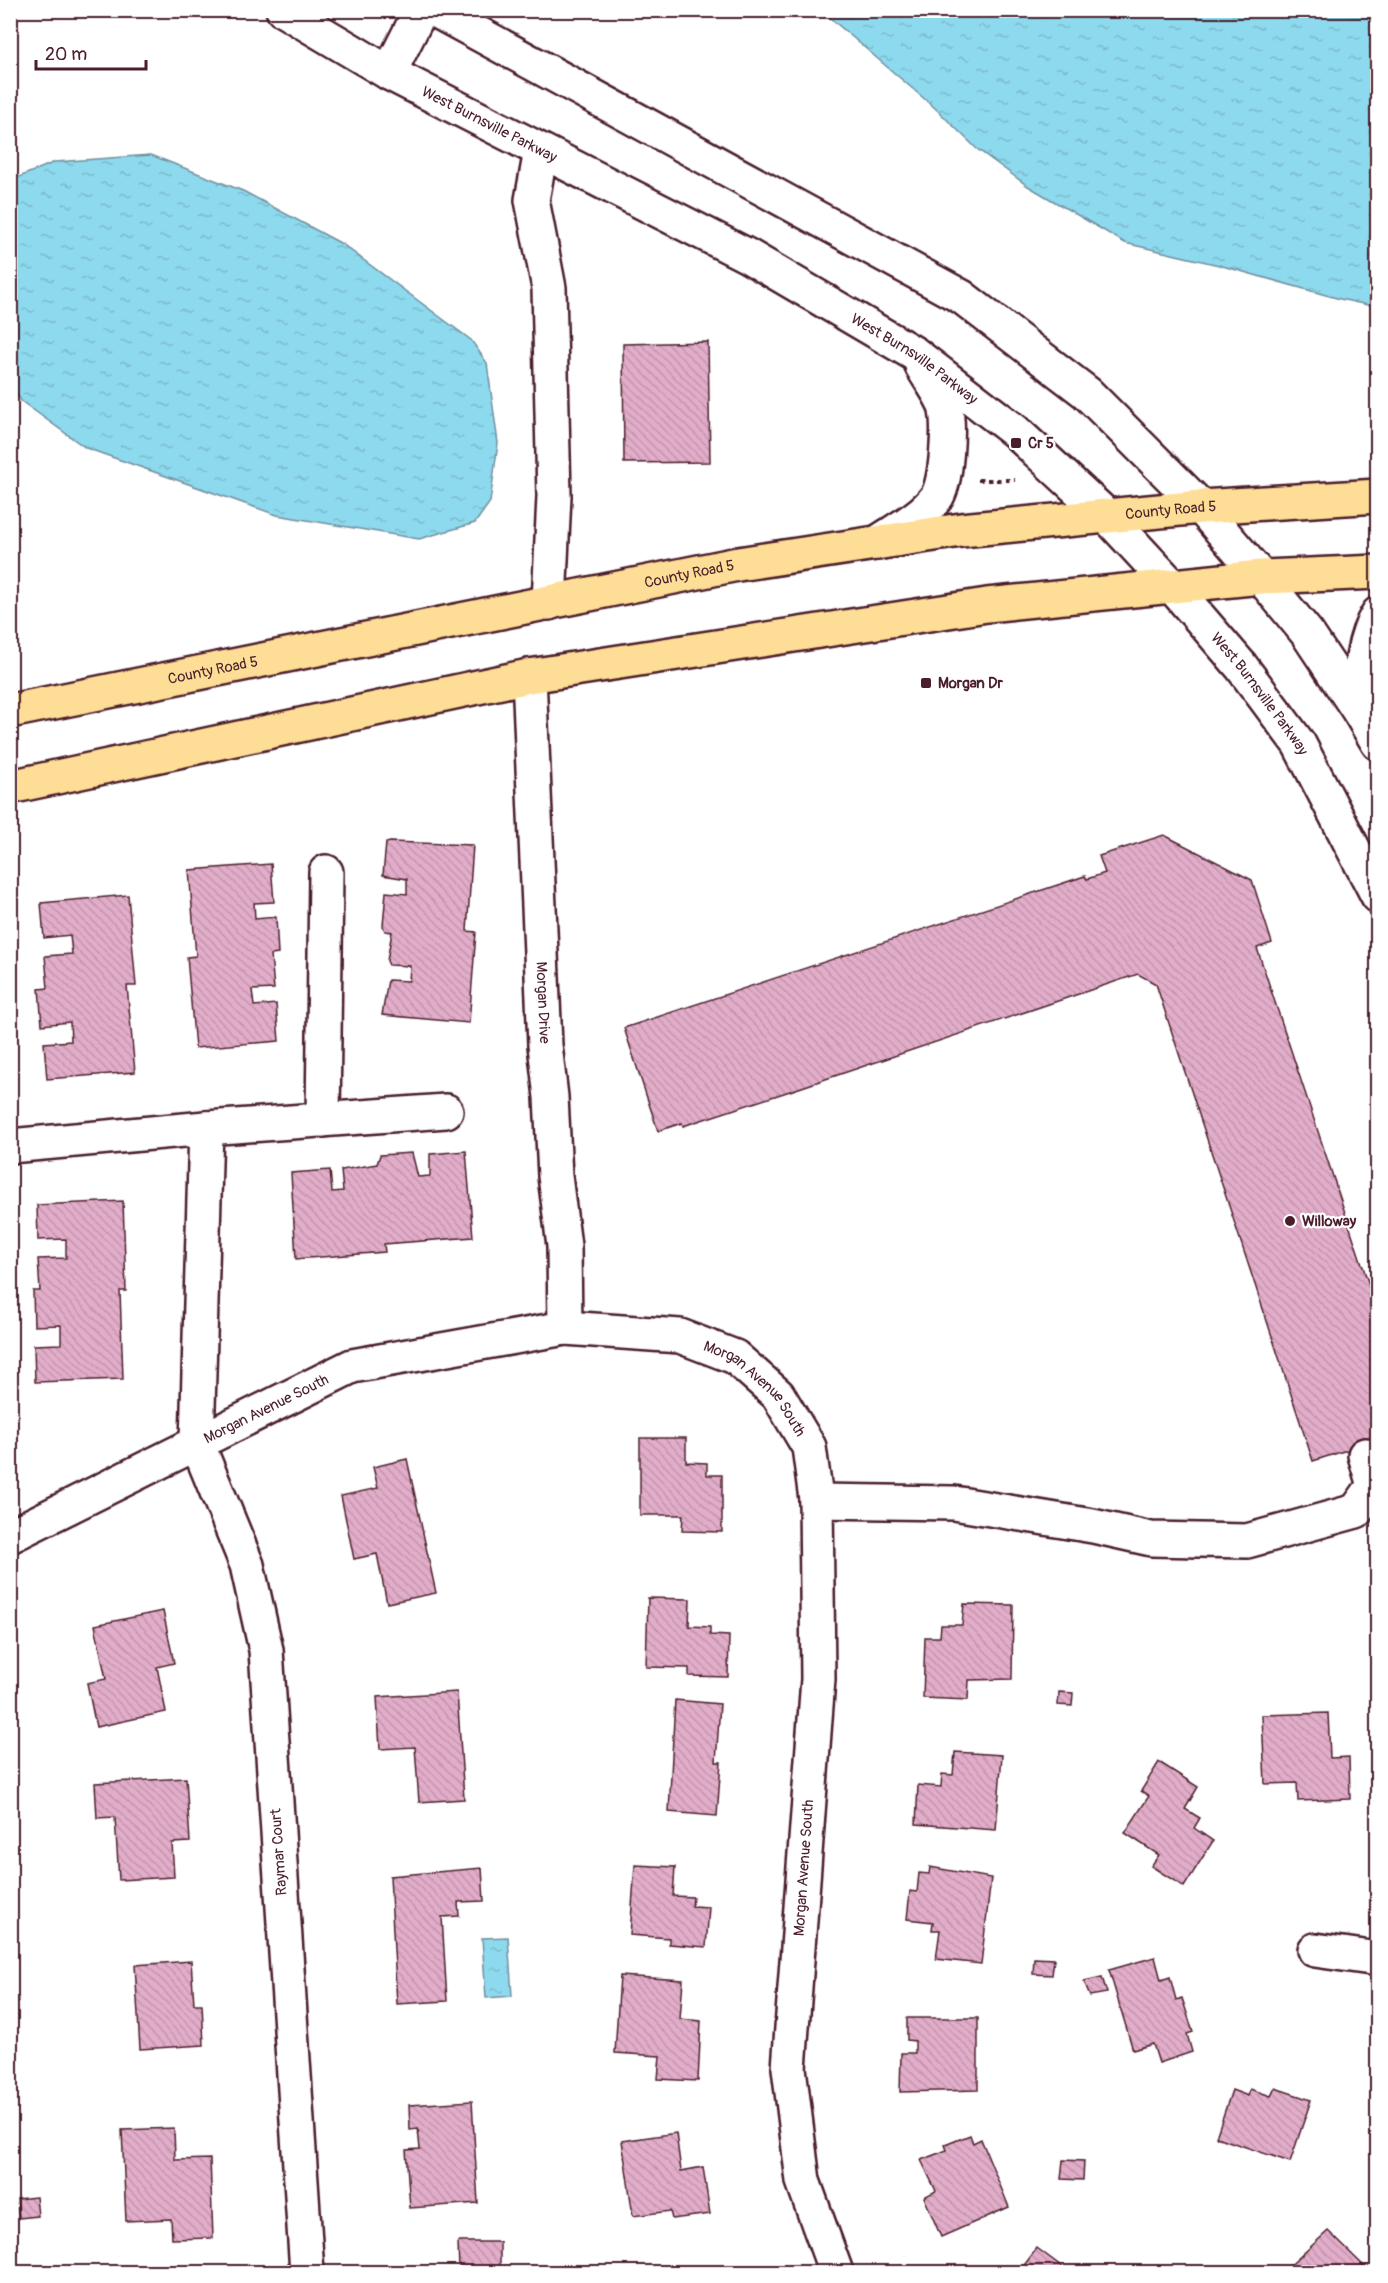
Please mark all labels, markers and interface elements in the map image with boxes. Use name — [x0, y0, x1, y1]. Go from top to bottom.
scale bar — [36, 33, 146, 71]
text: 20 m — [45, 43, 87, 66]
street label: West Burnsville Parkway — [418, 82, 561, 167]
street label: West Burnsville Parkway — [847, 309, 982, 409]
place label: Cr 5 — [1028, 434, 1054, 453]
marker: Cr 5 — [1009, 436, 1023, 450]
street label: County Road 5 — [1124, 497, 1217, 524]
street label: County Road 5 — [643, 555, 736, 592]
street label: West Burnsville Parkway — [1207, 628, 1313, 759]
street label: County Road 5 — [166, 652, 260, 688]
place label: Morgan Dr — [938, 674, 1003, 693]
marker: Morgan Dr — [919, 676, 933, 690]
street label: Morgan Drive — [532, 961, 554, 1045]
place label: Willoway — [1302, 1212, 1357, 1231]
marker: Willoway — [1283, 1214, 1297, 1228]
street label: Morgan Avenue South — [701, 1336, 810, 1440]
street label: Morgan Avenue South — [201, 1370, 332, 1448]
street label: Morgan Avenue South — [790, 1799, 818, 1937]
street label: Raymar Court — [266, 1807, 292, 1896]

